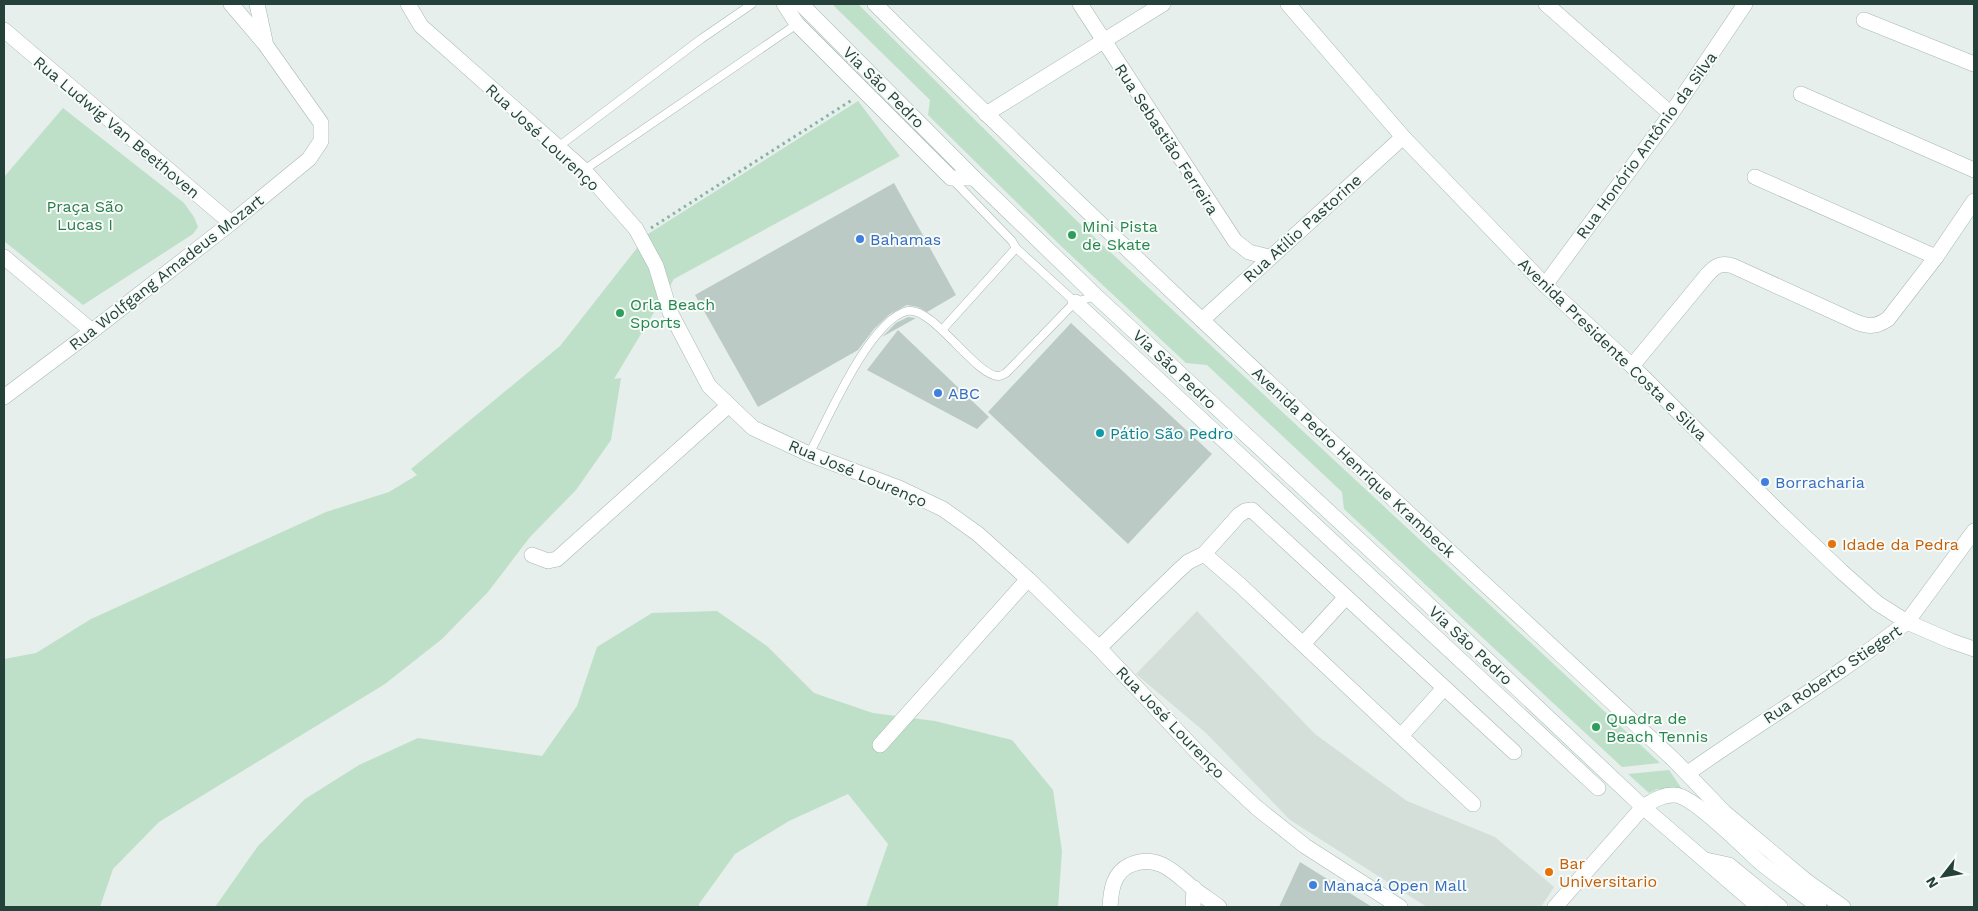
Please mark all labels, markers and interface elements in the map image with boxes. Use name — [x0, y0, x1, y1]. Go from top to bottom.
street label: Via São Pedro — [839, 43, 928, 132]
street label: Rua Honório Antônio da Silva — [1572, 48, 1721, 243]
street label: Rua Ludwig Van Beethoven — [30, 52, 204, 202]
street label: Rua Sebastião Ferreira — [1111, 60, 1223, 218]
street label: Rua José Lourenço — [482, 80, 603, 195]
street label: Rua Atílio Pastorine — [1239, 170, 1365, 286]
street label: Rua Wolfgang Amadeus Mozart — [65, 190, 268, 354]
park label: Praça São Lucas I — [47, 197, 123, 234]
place label: Mini Pista de Skate — [1082, 217, 1158, 254]
marker: Mini Pista de Skate — [1066, 229, 1078, 241]
place label: Bahamas — [870, 230, 941, 249]
marker: Bahamas — [854, 233, 866, 245]
street label: Avenida Presidente Costa e Silva — [1514, 254, 1711, 445]
place label: Orla Beach Sports — [630, 295, 715, 332]
marker: Orla Beach Sports — [614, 307, 626, 319]
street label: Via São Pedro — [1129, 326, 1221, 413]
street label: Avenida Pedro Henrique Krambeck — [1248, 363, 1459, 562]
place label: ABC — [948, 384, 980, 403]
marker: ABC — [932, 387, 944, 399]
place label: Pátio São Pedro — [1110, 424, 1233, 443]
marker: Pátio São Pedro — [1094, 427, 1106, 439]
street label: Rua José Lourenço — [786, 436, 930, 511]
place label: Borracharia — [1775, 473, 1865, 492]
marker: Borracharia — [1759, 476, 1771, 488]
place label: Idade da Pedra — [1842, 535, 1959, 554]
marker: Idade da Pedra — [1826, 538, 1838, 550]
street label: Via São Pedro — [1425, 602, 1517, 689]
street label: Rua Roberto Stiegert — [1760, 621, 1905, 728]
street label: Rua José Lourenço — [1112, 662, 1229, 782]
place label: Quadra de Beach Tennis — [1606, 709, 1708, 746]
marker: Quadra de Beach Tennis — [1590, 721, 1602, 733]
north arrow — [1918, 851, 1968, 901]
place label: Bar Universitario — [1559, 854, 1657, 891]
marker: Bar Universitario — [1543, 866, 1555, 878]
text: N — [1922, 874, 1941, 891]
place label: Manacá Open Mall — [1323, 876, 1467, 895]
marker: Manacá Open Mall — [1307, 879, 1319, 891]

